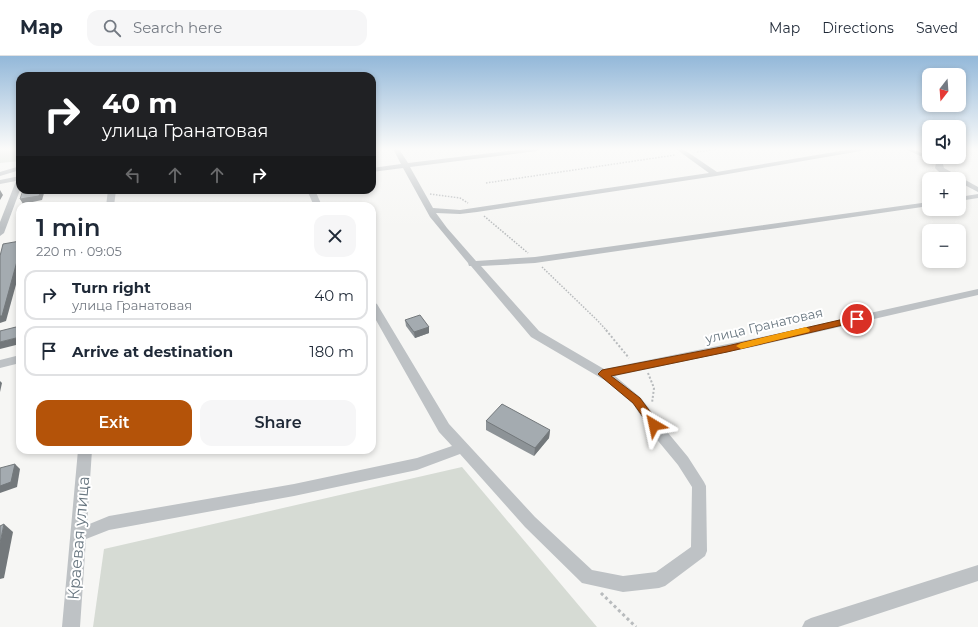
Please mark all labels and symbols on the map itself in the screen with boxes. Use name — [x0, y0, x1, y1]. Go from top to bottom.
north arrow — [922, 68, 966, 112]
pin — [840, 302, 874, 336]
street label: улица Гранатовая — [703, 304, 824, 347]
position arrow — [633, 404, 675, 446]
street label: Краевая улица — [64, 475, 93, 601]

